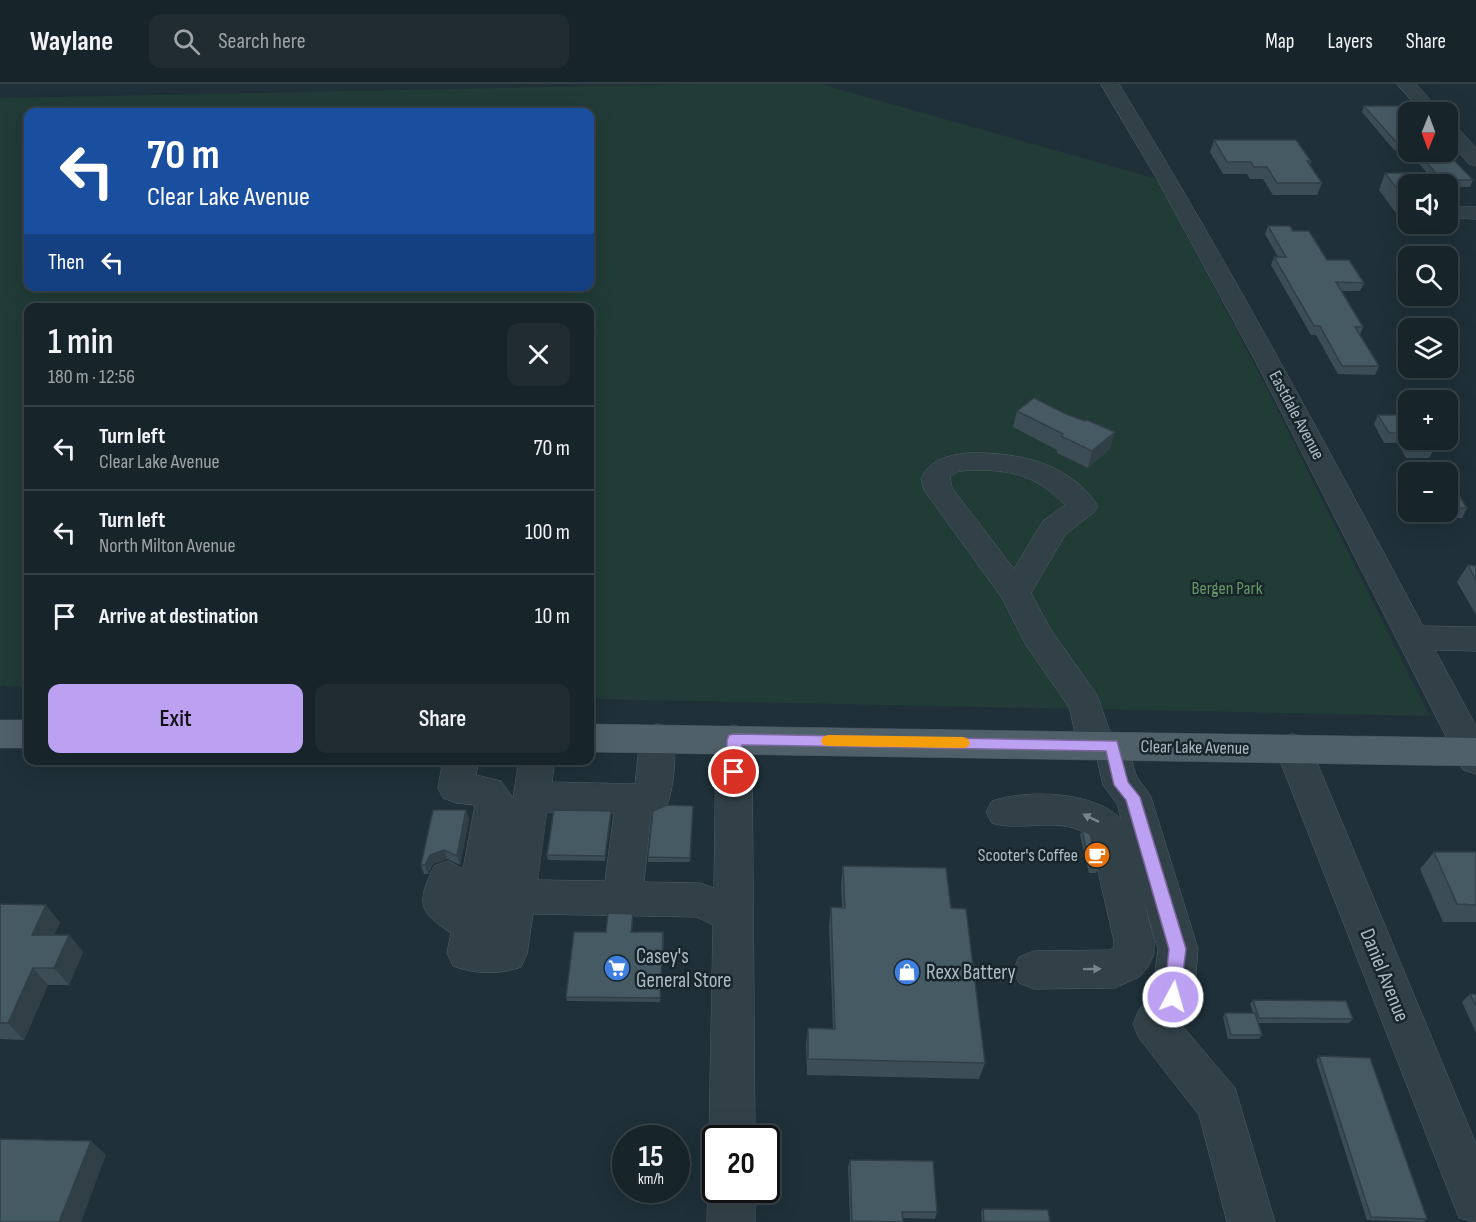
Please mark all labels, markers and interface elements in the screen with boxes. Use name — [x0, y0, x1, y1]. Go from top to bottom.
search box — [149, 14, 569, 68]
text: Waylane — [30, 25, 113, 58]
icon: search — [170, 25, 203, 58]
text: Search here — [218, 28, 306, 55]
text: Map — [1265, 29, 1294, 54]
text: Layers — [1327, 29, 1373, 54]
text: Share — [1406, 29, 1446, 54]
north arrow — [1398, 102, 1458, 162]
map controls — [1398, 102, 1458, 522]
text: 70 m — [147, 130, 220, 181]
icon: left — [48, 132, 126, 210]
button: sound — [1398, 174, 1458, 234]
text: Clear Lake Avenue — [147, 181, 310, 213]
icon: left — [96, 246, 129, 279]
button: search — [1398, 246, 1458, 306]
text: Then — [48, 249, 84, 276]
button: layers — [1398, 318, 1458, 378]
text: 1 min — [48, 321, 113, 364]
button: close — [507, 323, 570, 386]
text: 180 m · 12:56 — [48, 365, 135, 389]
street label: Eastdale Avenue — [1264, 367, 1329, 463]
button: + — [1398, 390, 1458, 450]
text: Turn left — [99, 423, 165, 450]
icon: left — [48, 432, 81, 465]
text: 70 m — [534, 435, 570, 462]
text: Clear Lake Avenue — [99, 450, 220, 474]
button: − — [1398, 462, 1458, 522]
text: Turn left — [99, 507, 165, 534]
icon: left — [48, 516, 81, 549]
text: 100 m — [525, 519, 570, 546]
text: North Milton Avenue — [99, 534, 236, 558]
park label: Bergen Park — [1191, 578, 1263, 599]
icon: arrive — [48, 600, 81, 633]
text: Arrive at destination — [99, 603, 258, 630]
text: 10 m — [535, 603, 570, 630]
button: Exit — [48, 684, 303, 753]
button: Share — [315, 684, 570, 753]
street label: Clear Lake Avenue — [1141, 736, 1249, 759]
pin — [708, 746, 759, 797]
icon: arrive — [717, 755, 750, 788]
one-way arrow — [1083, 814, 1100, 823]
cafe icon: Scooter's Coffee — [1082, 840, 1112, 870]
place label: Scooter's Coffee — [978, 845, 1078, 866]
street label: Daniel Avenue — [1355, 925, 1415, 1025]
place label: Casey's General Store — [636, 944, 732, 993]
supermarket icon: Casey's General Store — [602, 953, 632, 983]
shop icon: Rexx Battery — [892, 957, 922, 987]
place label: Rexx Battery — [926, 960, 1016, 985]
one-way arrow — [1083, 965, 1102, 974]
position arrow — [1141, 965, 1205, 1029]
speed limit sign: 20 — [702, 1125, 780, 1203]
text: 15 — [639, 1139, 664, 1175]
text: km/h — [638, 1170, 664, 1189]

